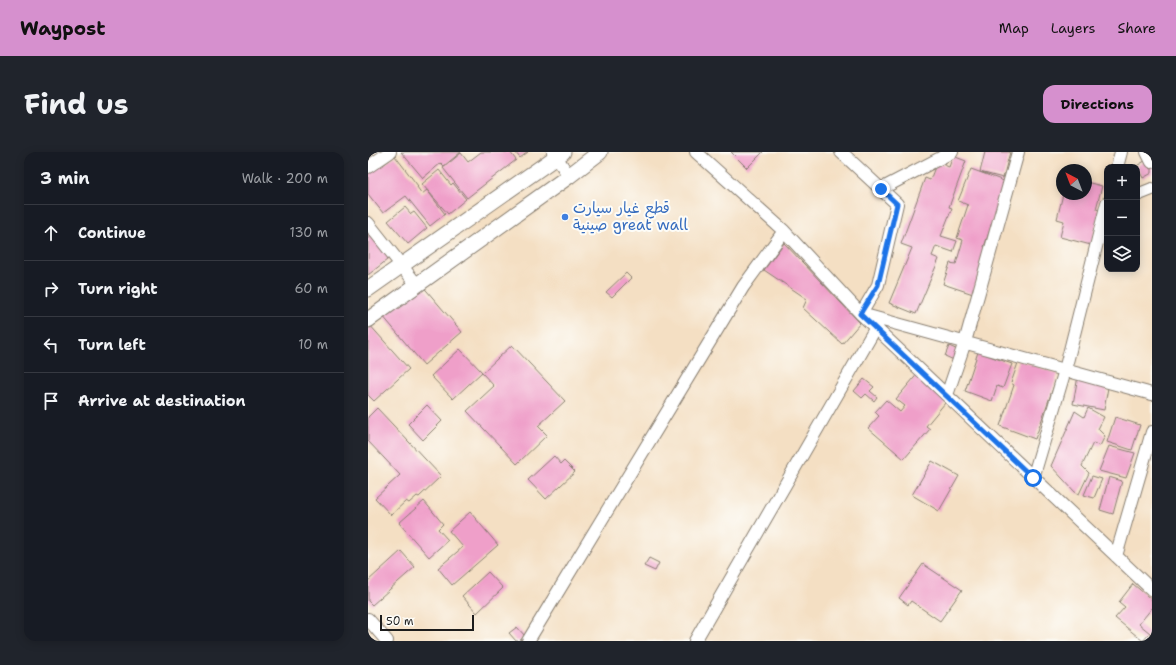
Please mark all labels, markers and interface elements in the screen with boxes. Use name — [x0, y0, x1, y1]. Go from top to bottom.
text: Waypost — [20, 16, 105, 41]
text: Map — [999, 19, 1029, 37]
text: Layers — [1051, 19, 1095, 37]
text: Share — [1117, 19, 1156, 37]
text: Find us — [24, 85, 129, 123]
button: Directions — [1043, 85, 1152, 123]
north arrow — [1056, 164, 1092, 200]
map controls — [1104, 164, 1140, 272]
button: + — [1104, 164, 1140, 200]
text: 3 min — [40, 167, 90, 189]
text: Walk · 200 m — [242, 170, 328, 187]
route end — [872, 180, 890, 198]
place label: قطع غيار سيارت صينية great wall — [573, 198, 688, 235]
button: − — [1104, 200, 1140, 236]
marker: قطع غيار سيارت صينية great wall — [560, 212, 570, 222]
icon: ahead — [40, 222, 62, 244]
text: Continue — [78, 223, 146, 243]
text: 130 m — [290, 224, 328, 241]
button: layers — [1104, 236, 1140, 272]
icon: right — [40, 278, 62, 300]
text: Turn right — [78, 279, 158, 299]
text: 60 m — [295, 280, 328, 297]
icon: left — [40, 334, 62, 356]
text: Turn left — [78, 335, 146, 355]
text: 10 m — [298, 336, 328, 353]
icon: arrive — [40, 390, 62, 412]
text: Arrive at destination — [78, 391, 246, 411]
route start — [1024, 469, 1042, 487]
scale bar — [380, 613, 474, 632]
text: 50 m — [386, 614, 414, 629]

